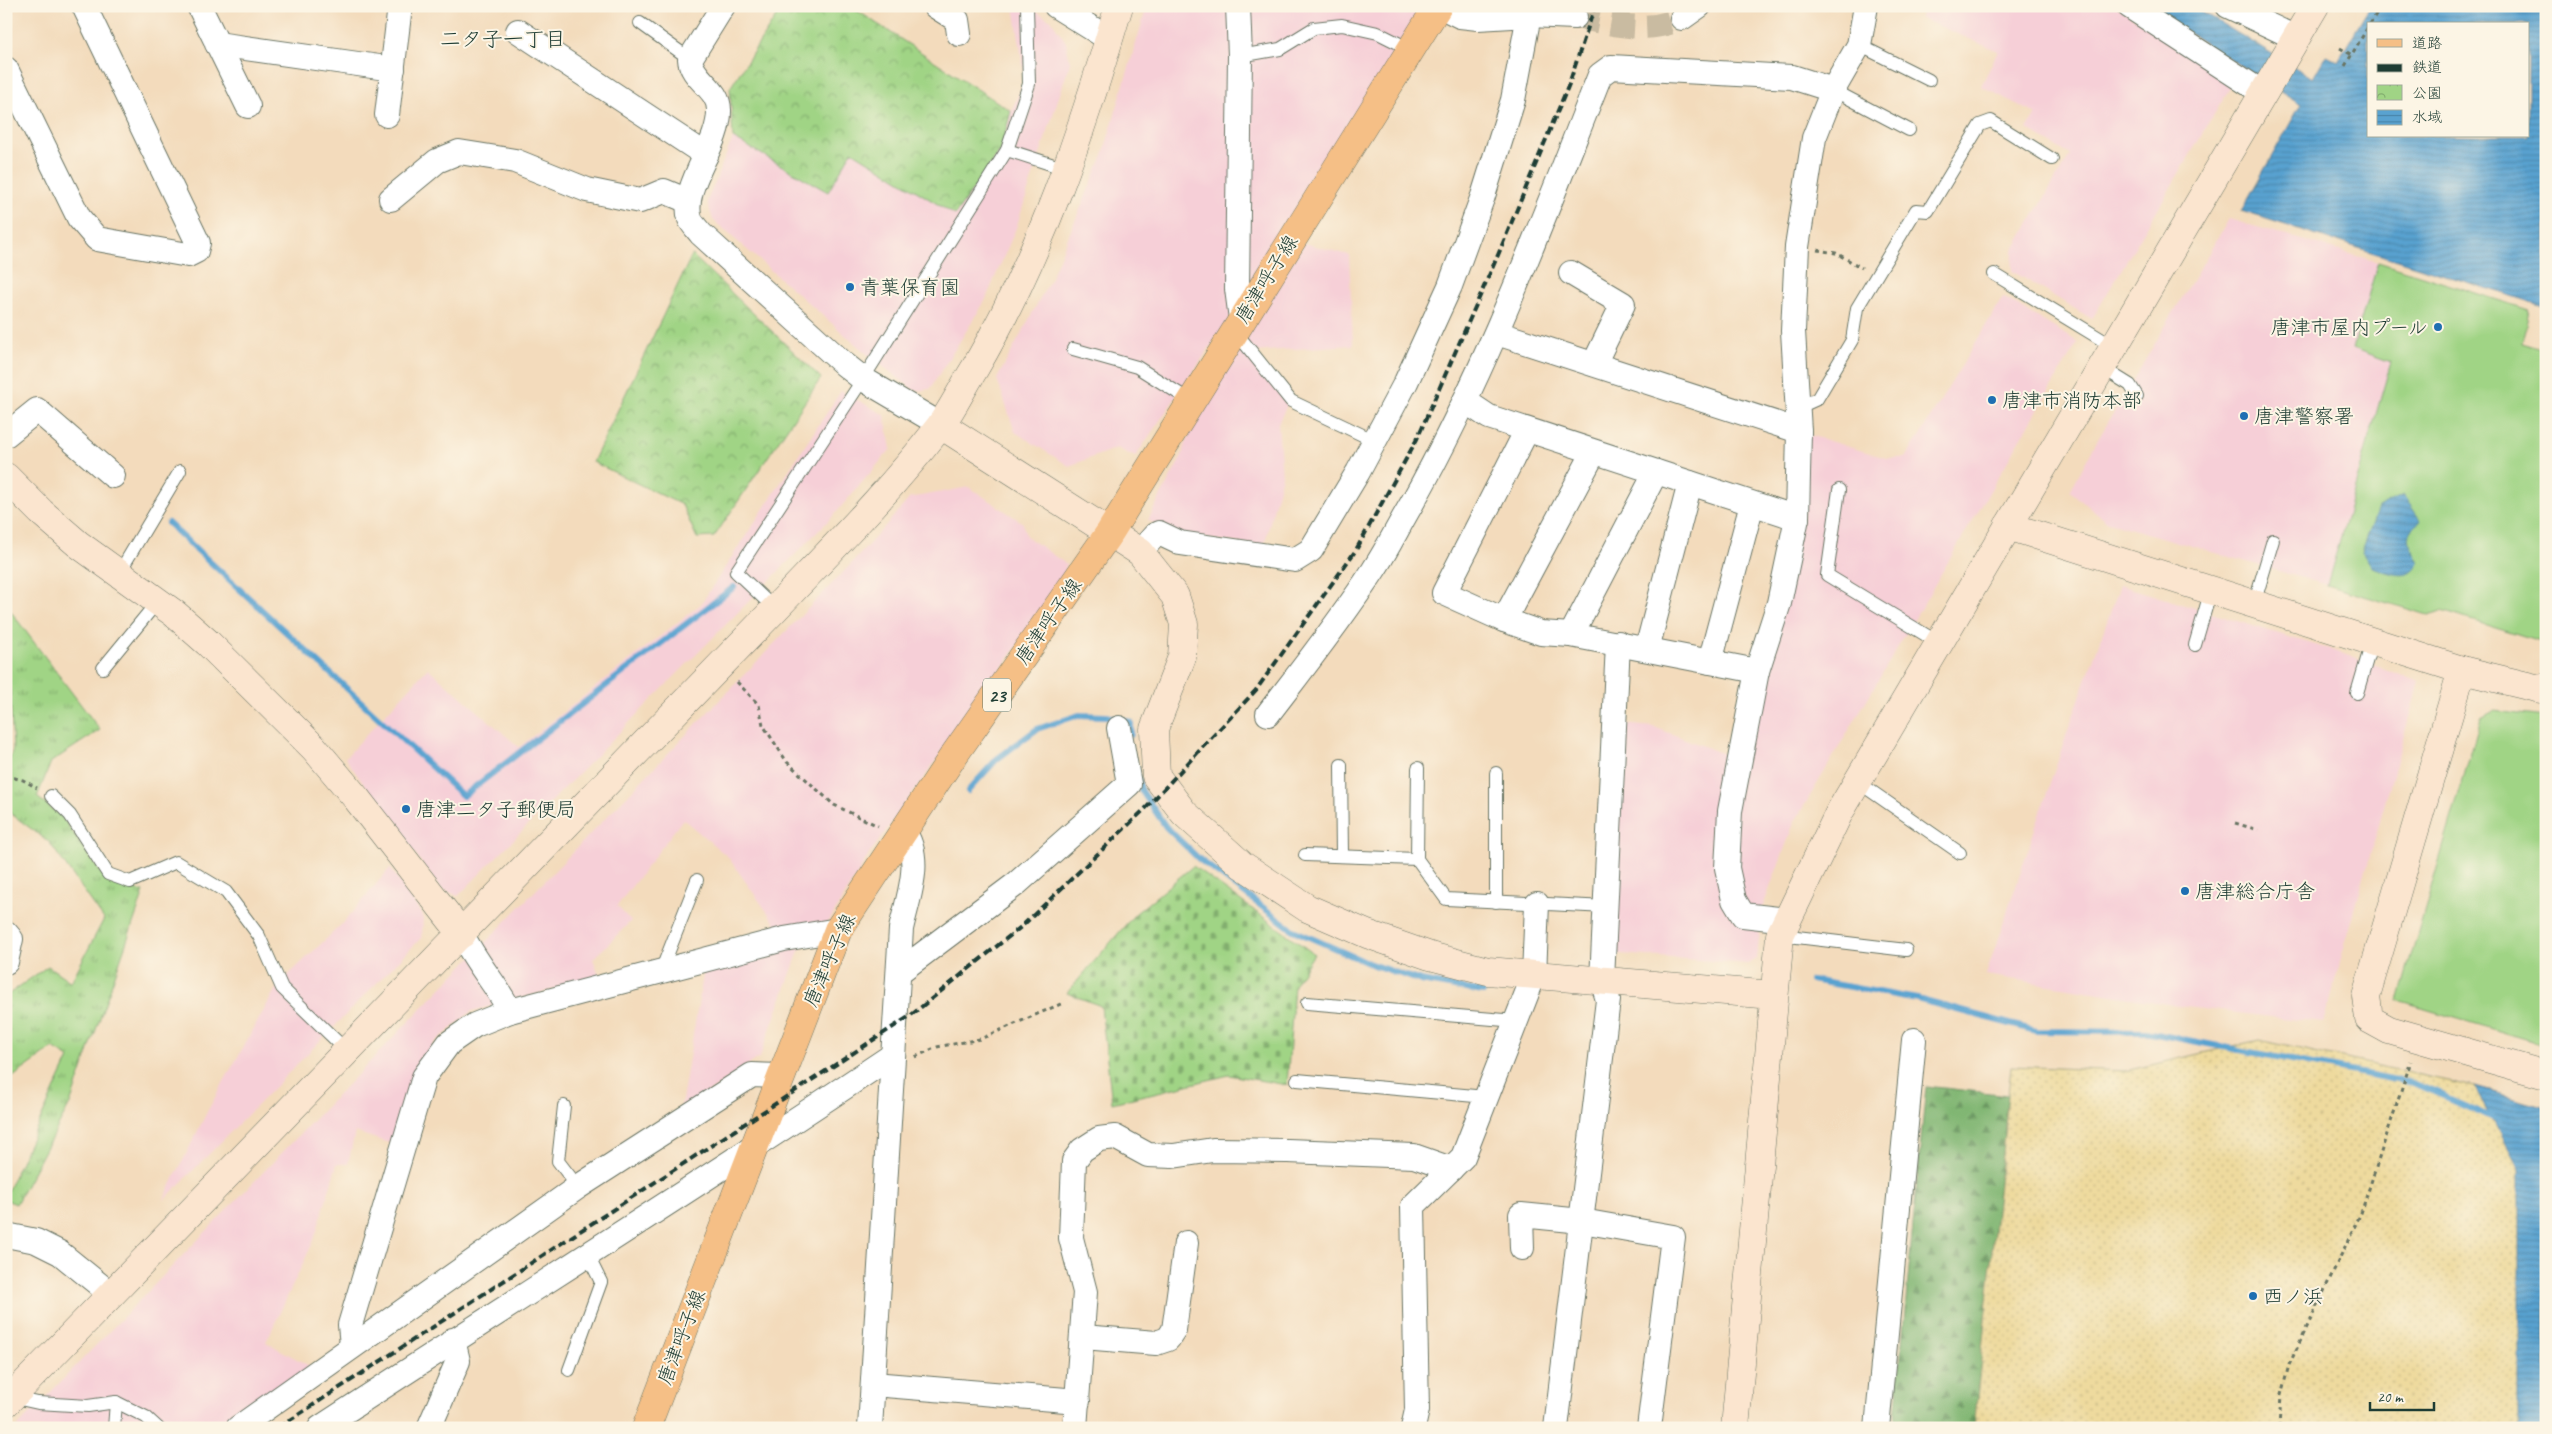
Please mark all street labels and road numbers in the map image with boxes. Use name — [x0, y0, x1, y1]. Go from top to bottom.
street label: 唐津呼子線 — [1229, 230, 1304, 328]
street label: 唐津呼子線 — [1009, 573, 1087, 669]
road number: 23 — [983, 678, 1011, 712]
street label: 唐津呼子線 — [798, 909, 861, 1011]
street label: 唐津呼子線 — [652, 1286, 711, 1388]

